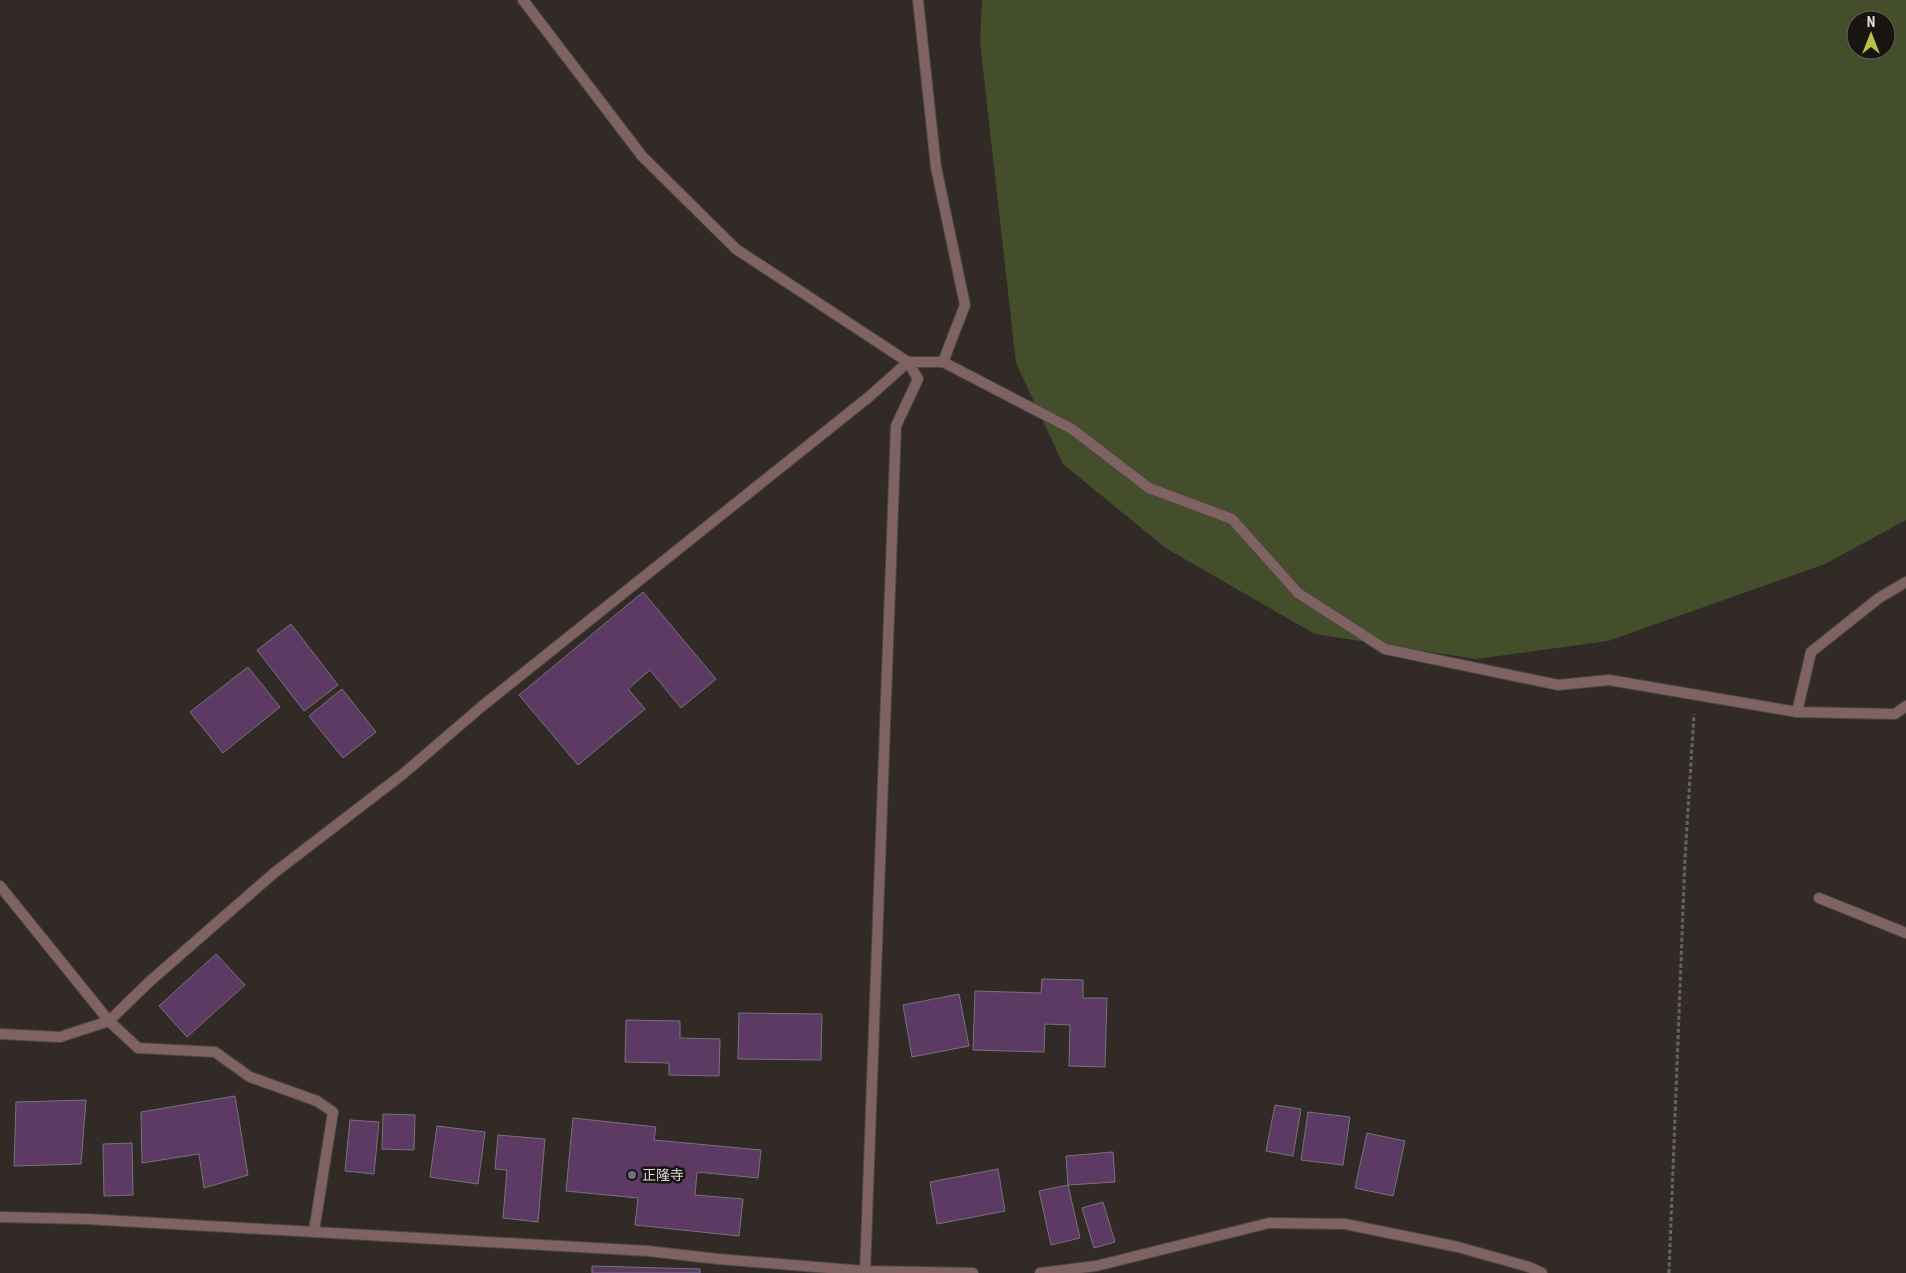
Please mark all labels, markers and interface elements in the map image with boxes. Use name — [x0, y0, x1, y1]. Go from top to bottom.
north arrow — [1846, 10, 1896, 60]
text: N — [1867, 14, 1875, 30]
place label: 正隆寺 — [642, 1167, 684, 1183]
marker: 正隆寺 — [626, 1169, 638, 1181]

